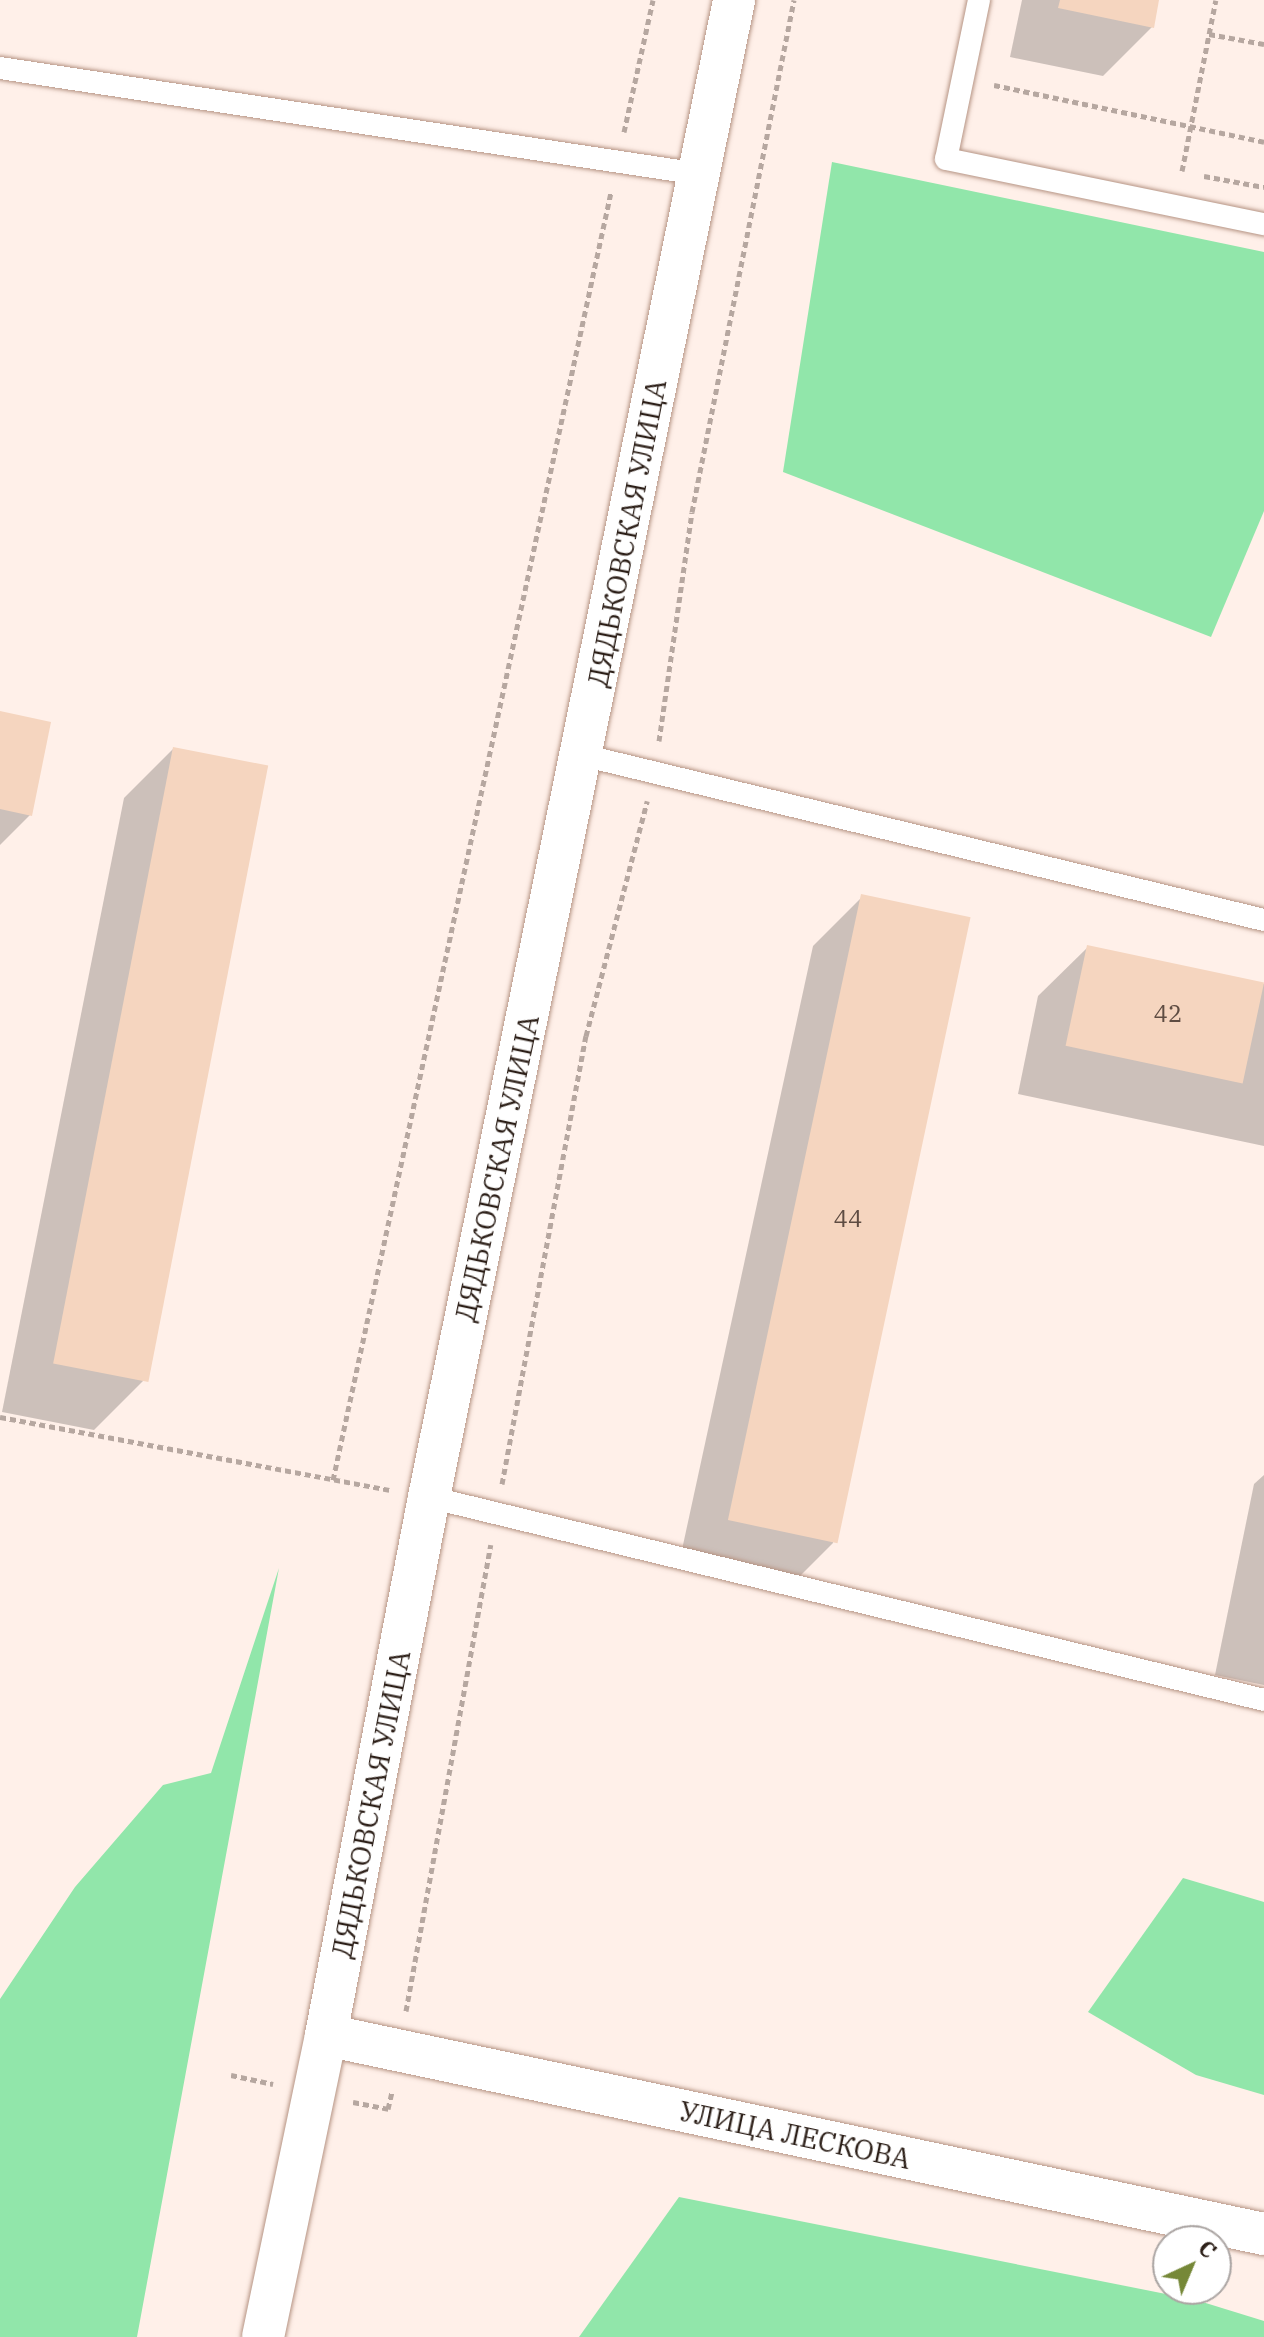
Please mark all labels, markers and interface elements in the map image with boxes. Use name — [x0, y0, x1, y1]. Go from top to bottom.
street label: ДЯДЬКОВСКАЯ УЛИЦА — [581, 376, 673, 690]
house number: 42 — [1154, 1000, 1182, 1028]
street label: ДЯДЬКОВСКАЯ УЛИЦА — [448, 1012, 546, 1324]
house number: 44 — [834, 1205, 862, 1233]
street label: ДЯДЬКОВСКАЯ УЛИЦА — [325, 1647, 417, 1961]
street label: УЛИЦА ЛЕСКОВА — [676, 2094, 914, 2176]
north arrow — [1152, 2225, 1232, 2305]
text: С — [1192, 2233, 1223, 2264]

